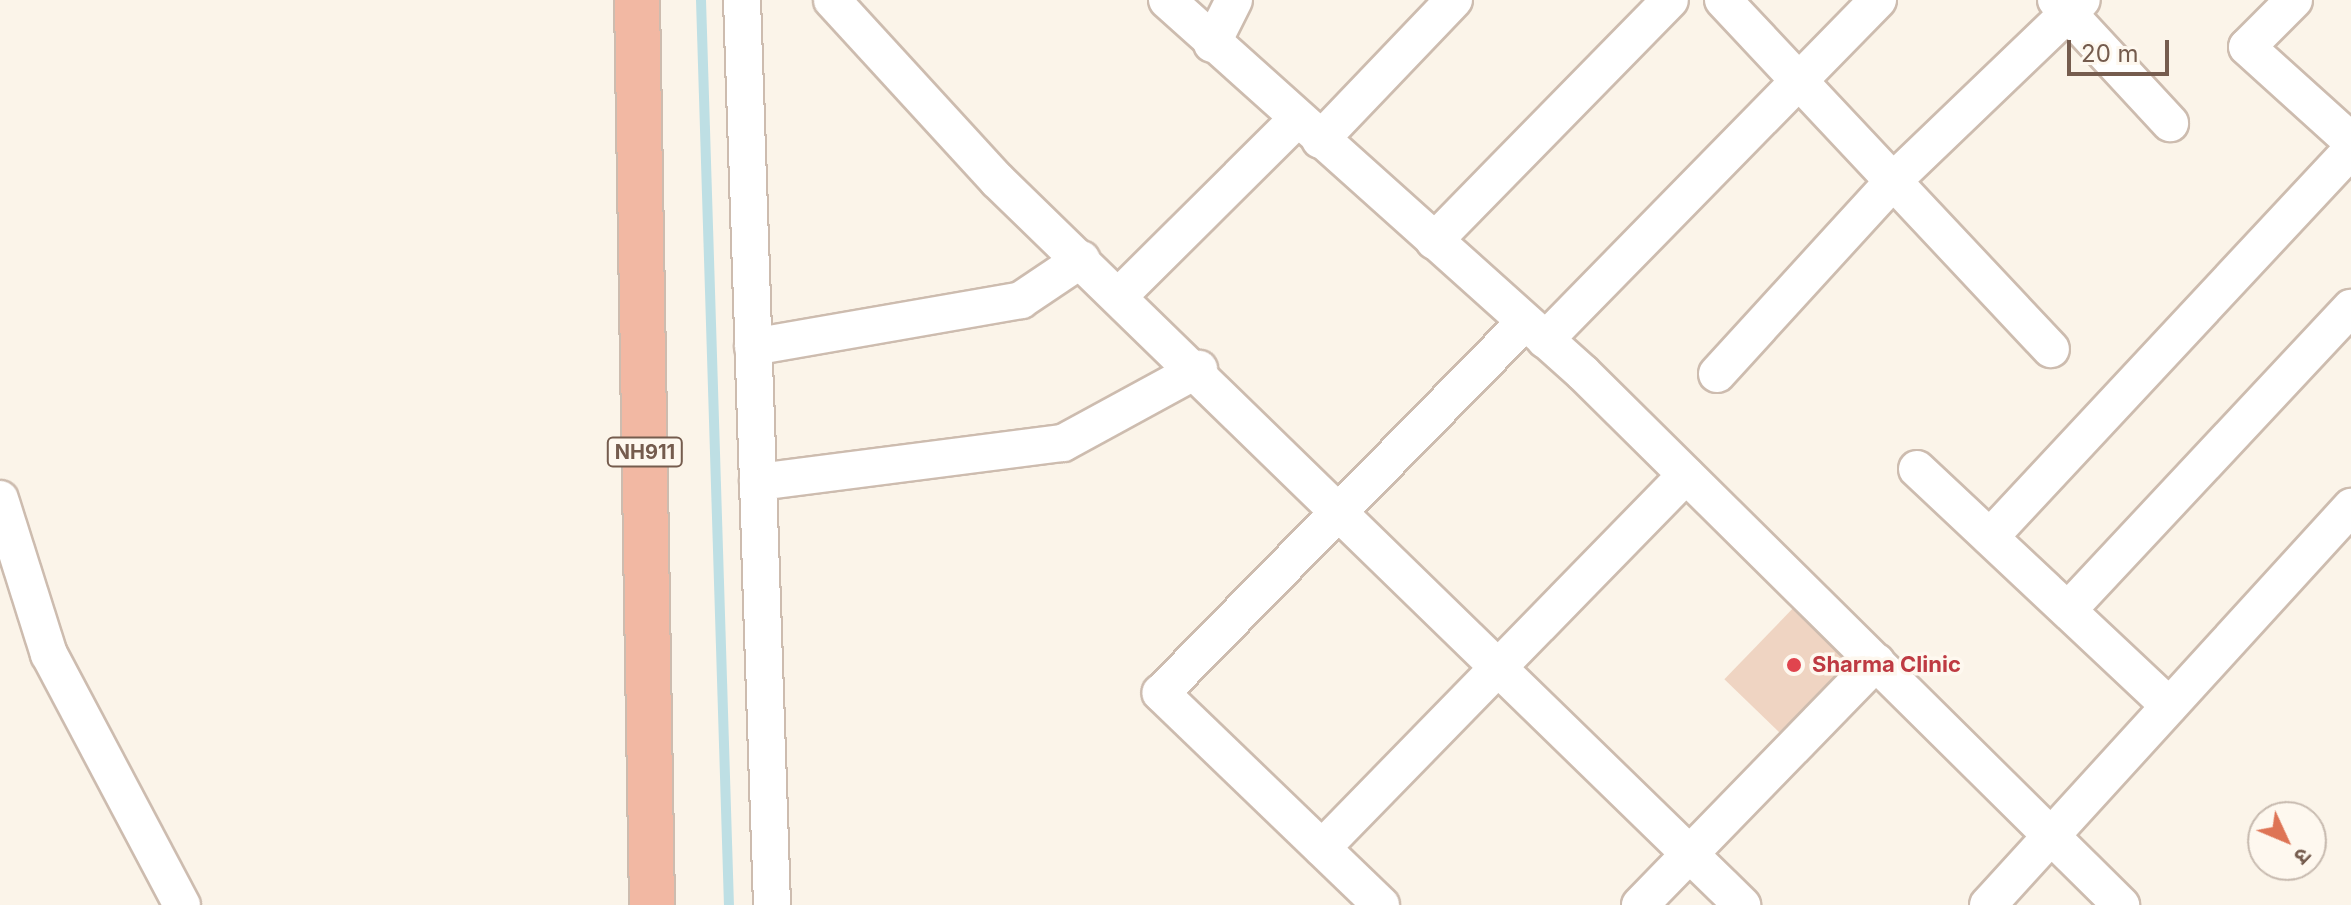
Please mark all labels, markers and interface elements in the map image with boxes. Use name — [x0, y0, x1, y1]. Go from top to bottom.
scale bar — [2071, 24, 2173, 74]
text: 20 m — [2081, 39, 2139, 68]
road number: NH911 — [605, 436, 685, 468]
place label: Sharma Clinic — [1812, 652, 1961, 678]
marker: Sharma Clinic — [1783, 654, 1805, 676]
north arrow — [2247, 801, 2327, 881]
text: उ — [2289, 843, 2317, 870]

